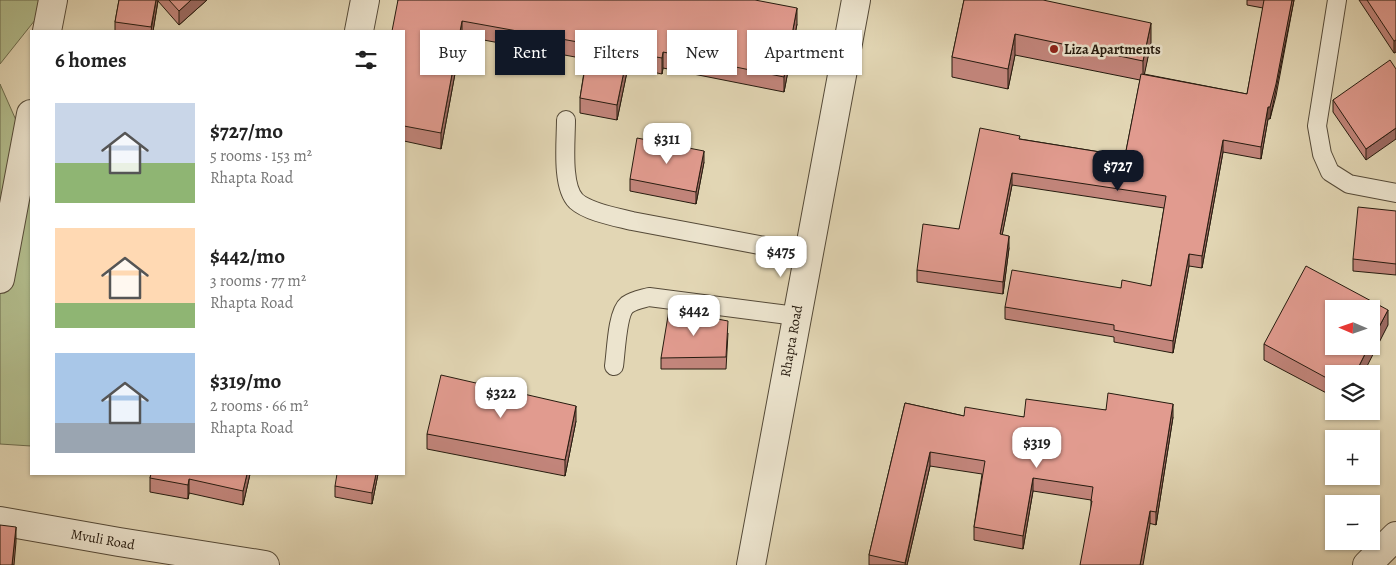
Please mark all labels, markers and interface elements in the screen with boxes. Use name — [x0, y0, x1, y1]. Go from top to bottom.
chip: Buy — [420, 30, 485, 75]
chip: Rent — [495, 30, 565, 75]
chip: Filters — [575, 30, 657, 75]
chip: New — [667, 30, 737, 75]
chip: Apartment — [747, 30, 862, 75]
place label: Liza Apartments — [1064, 40, 1161, 59]
marker: Liza Apartments — [1048, 43, 1060, 55]
text: 6 homes — [55, 46, 127, 74]
icon: filters — [352, 46, 380, 74]
text: $727/mo — [210, 117, 283, 145]
pin: $311 — [637, 122, 697, 165]
icon: home — [95, 123, 155, 183]
text: $311 — [654, 128, 680, 150]
text: 5 rooms · 153 m² — [210, 145, 312, 167]
pin: $727 — [1088, 150, 1148, 192]
text: $727 — [1104, 155, 1132, 177]
text: Rhapta Road — [210, 167, 293, 189]
pin: $475 — [751, 236, 811, 278]
text: $475 — [767, 241, 795, 263]
text: $442/mo — [210, 242, 285, 270]
icon: home — [95, 248, 155, 308]
text: 3 rooms · 77 m² — [210, 270, 306, 292]
text: Rhapta Road — [210, 292, 293, 314]
pin: $442 — [664, 294, 724, 337]
text: $442 — [679, 300, 709, 322]
north arrow — [1325, 300, 1380, 355]
map controls — [1325, 300, 1380, 550]
street label: Rhapta Road — [776, 303, 807, 379]
button: layers — [1325, 365, 1380, 420]
text: $319/mo — [210, 367, 281, 395]
icon: home — [95, 373, 155, 433]
pin: $322 — [471, 376, 531, 419]
text: $322 — [486, 382, 516, 404]
text: 2 rooms · 66 m² — [210, 395, 308, 417]
text: Rhapta Road — [210, 417, 293, 439]
pin: $319 — [1007, 426, 1067, 469]
button: + — [1325, 430, 1380, 485]
text: $319 — [1023, 432, 1051, 454]
button: − — [1325, 495, 1380, 550]
street label: Mvuli Road — [69, 525, 137, 555]

